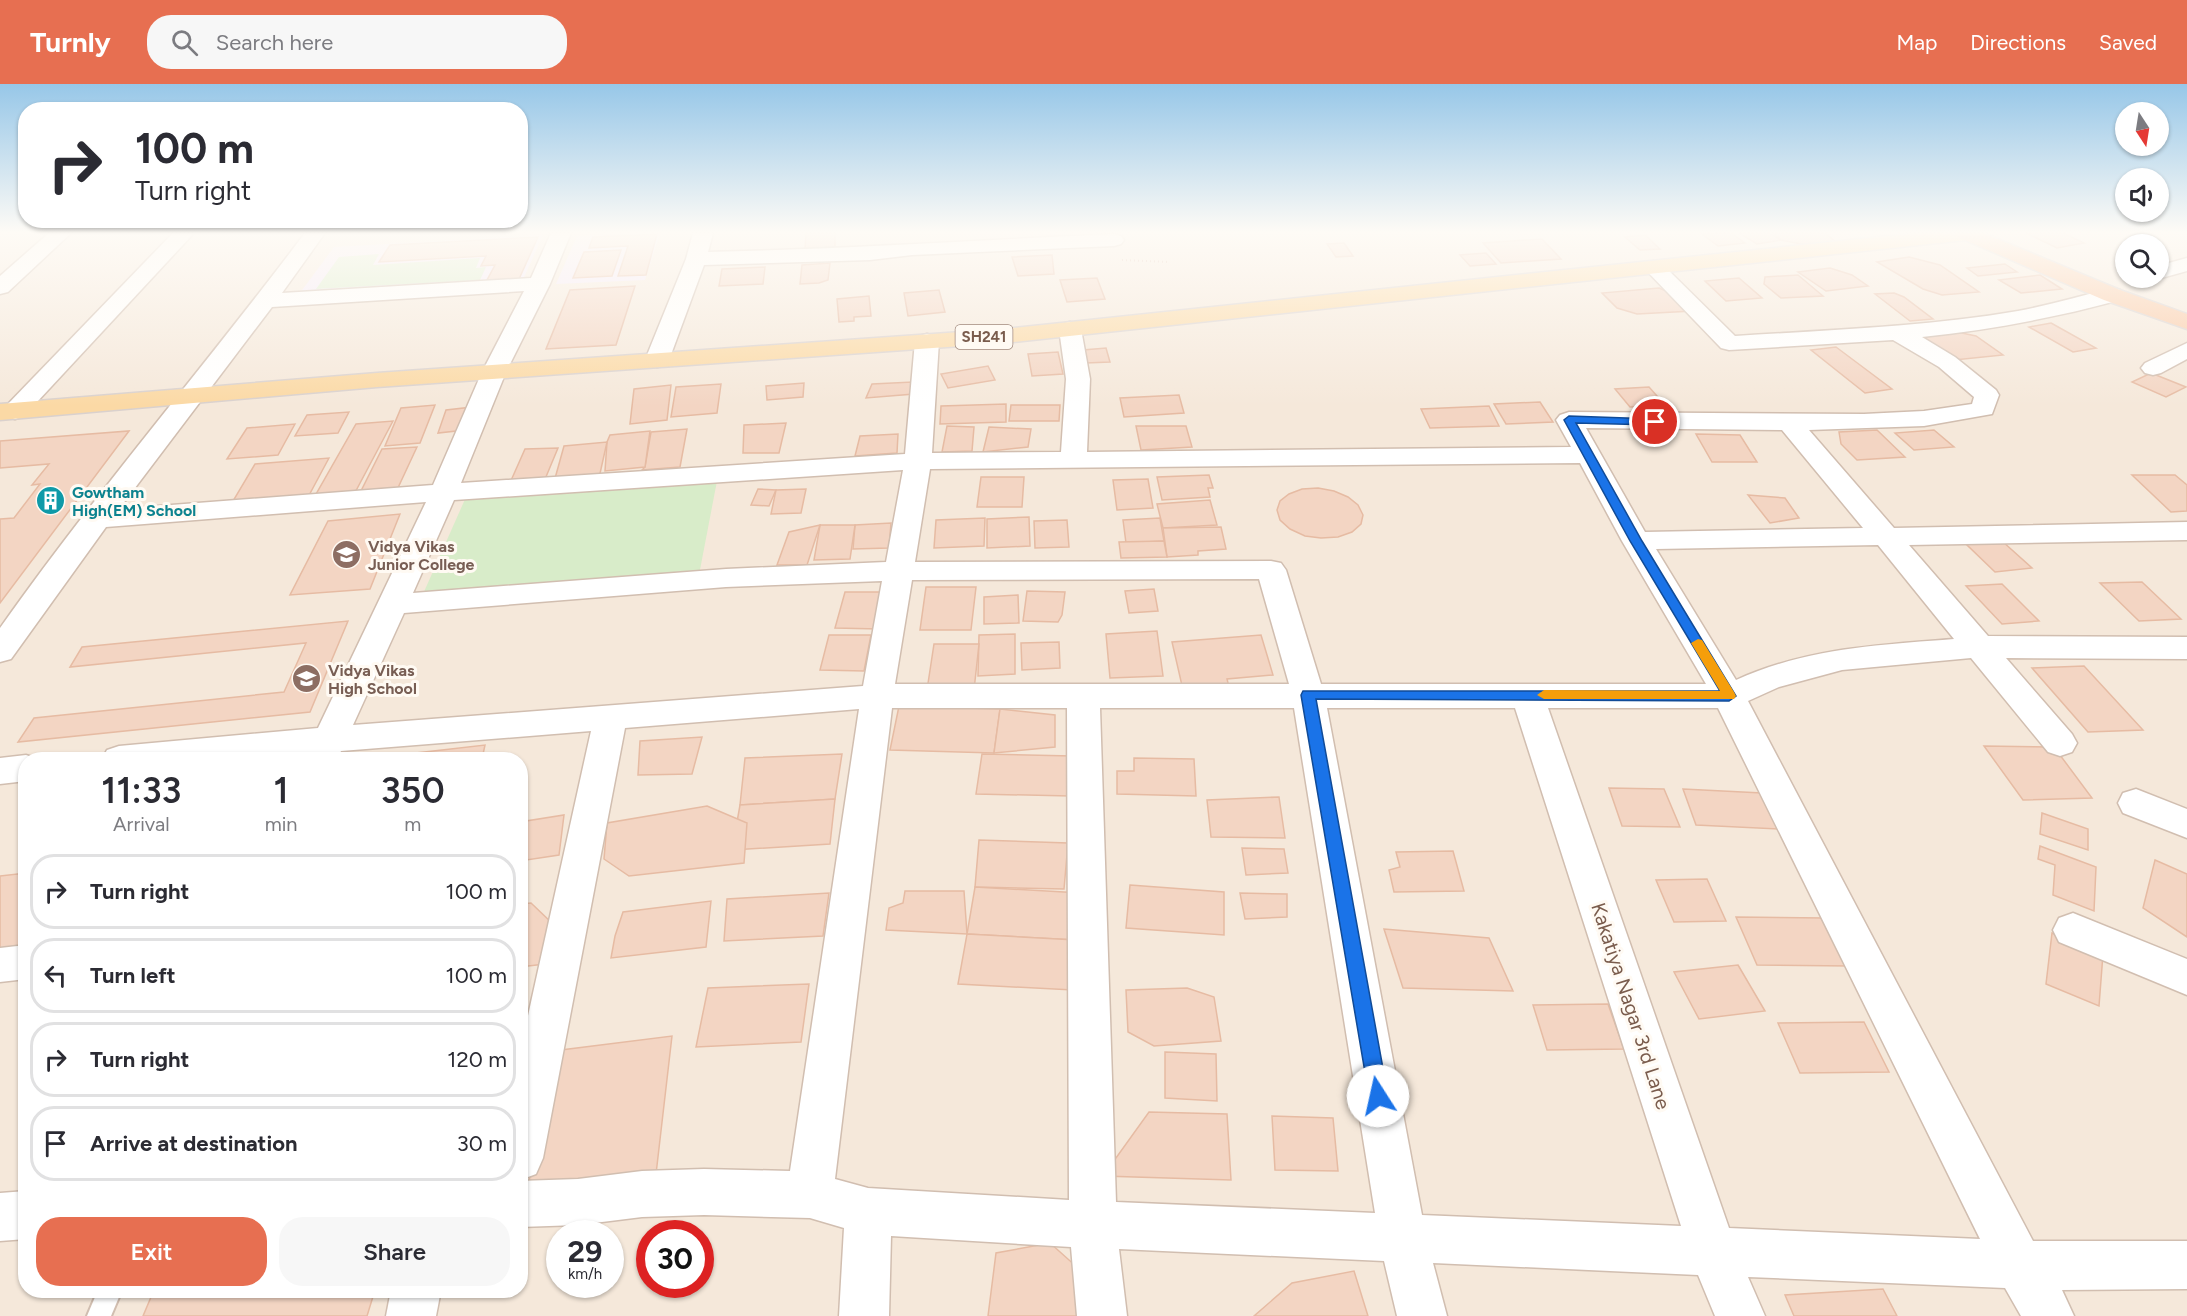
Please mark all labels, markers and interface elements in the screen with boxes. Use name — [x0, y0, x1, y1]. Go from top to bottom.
search box — [147, 15, 567, 69]
text: Turnly — [30, 25, 111, 59]
icon: search — [168, 26, 201, 59]
text: Search here — [216, 29, 333, 56]
text: Map — [1896, 30, 1937, 55]
text: Directions — [1970, 30, 2066, 55]
text: Saved — [2099, 30, 2157, 55]
north arrow — [2115, 102, 2169, 156]
map controls — [2115, 102, 2169, 288]
text: 100 m — [135, 123, 254, 174]
icon: right — [36, 126, 114, 204]
button: sound — [2115, 168, 2169, 222]
text: Turn right — [135, 174, 251, 207]
button: search — [2115, 234, 2169, 288]
road number: SH241 — [956, 325, 1012, 349]
pin — [1629, 396, 1680, 447]
icon: arrive — [1638, 405, 1671, 438]
place label: Gowtham High(EM) School — [72, 483, 196, 520]
building icon: Gowtham High(EM) School — [35, 485, 67, 517]
place label: Vidya Vikas Junior College — [368, 537, 475, 574]
school or university icon: Vidya Vikas Junior College — [331, 539, 363, 571]
place label: Vidya Vikas High School — [328, 661, 417, 698]
school or university icon: Vidya Vikas High School — [291, 663, 323, 695]
text: 11:33 — [101, 769, 181, 812]
text: 1 — [273, 769, 289, 812]
text: 350 — [381, 769, 445, 812]
text: Arrival — [113, 812, 170, 836]
text: min — [265, 812, 297, 836]
text: m — [404, 812, 421, 836]
icon: right — [39, 875, 72, 908]
text: Turn right — [90, 878, 189, 905]
text: 100 m — [446, 878, 507, 905]
street label: Kakatiya Nagar 3rd Lane — [1586, 900, 1676, 1112]
icon: left — [39, 959, 72, 992]
text: Turn left — [90, 962, 176, 989]
text: 100 m — [446, 962, 507, 989]
icon: right — [39, 1043, 72, 1076]
text: Turn right — [90, 1046, 189, 1073]
text: 120 m — [447, 1046, 507, 1073]
position arrow — [1346, 1064, 1410, 1128]
icon: arrive — [39, 1127, 72, 1160]
text: Arrive at destination — [90, 1130, 298, 1157]
text: 30 m — [457, 1130, 507, 1157]
button: Exit — [36, 1217, 267, 1286]
button: Share — [279, 1217, 510, 1286]
speed limit sign: 30 — [636, 1220, 714, 1298]
text: 29 — [568, 1233, 602, 1270]
text: km/h — [568, 1265, 602, 1283]

